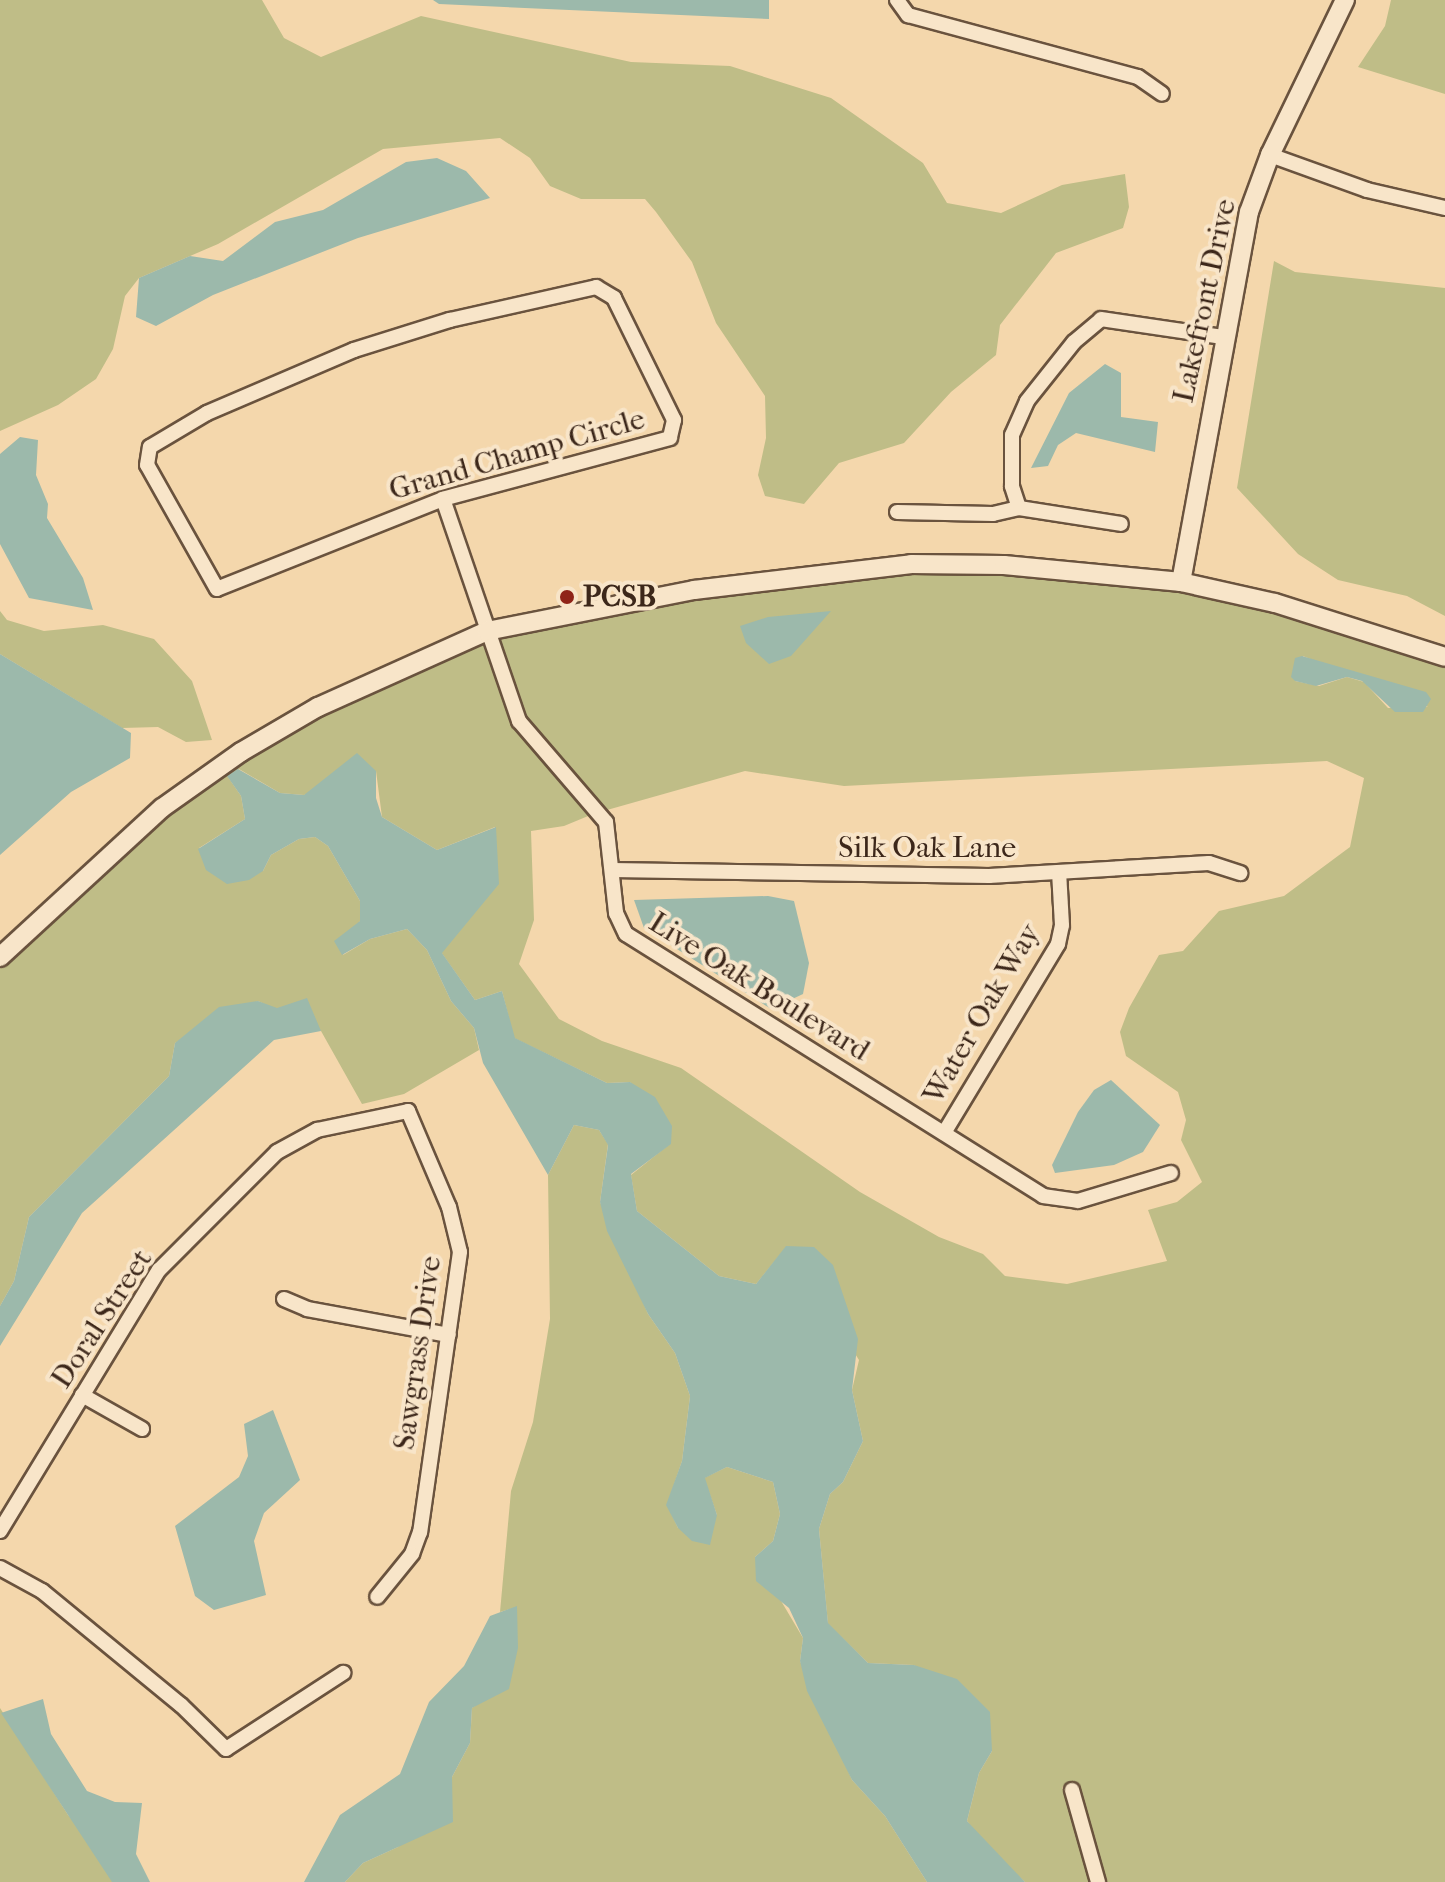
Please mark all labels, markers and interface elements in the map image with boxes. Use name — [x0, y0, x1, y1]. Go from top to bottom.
street label: Lakefront Drive — [1166, 196, 1244, 406]
street label: Grand Champ Circle — [385, 401, 649, 509]
place label: PCSB — [583, 579, 656, 615]
marker: PCSB — [558, 588, 576, 606]
street label: Silk Oak Lane — [838, 830, 1016, 866]
street label: Live Oak Boulevard — [642, 905, 876, 1069]
street label: Water Oak Way — [916, 917, 1048, 1111]
street label: Doral Street — [44, 1243, 160, 1395]
street label: Sawgrass Drive — [387, 1254, 449, 1452]

